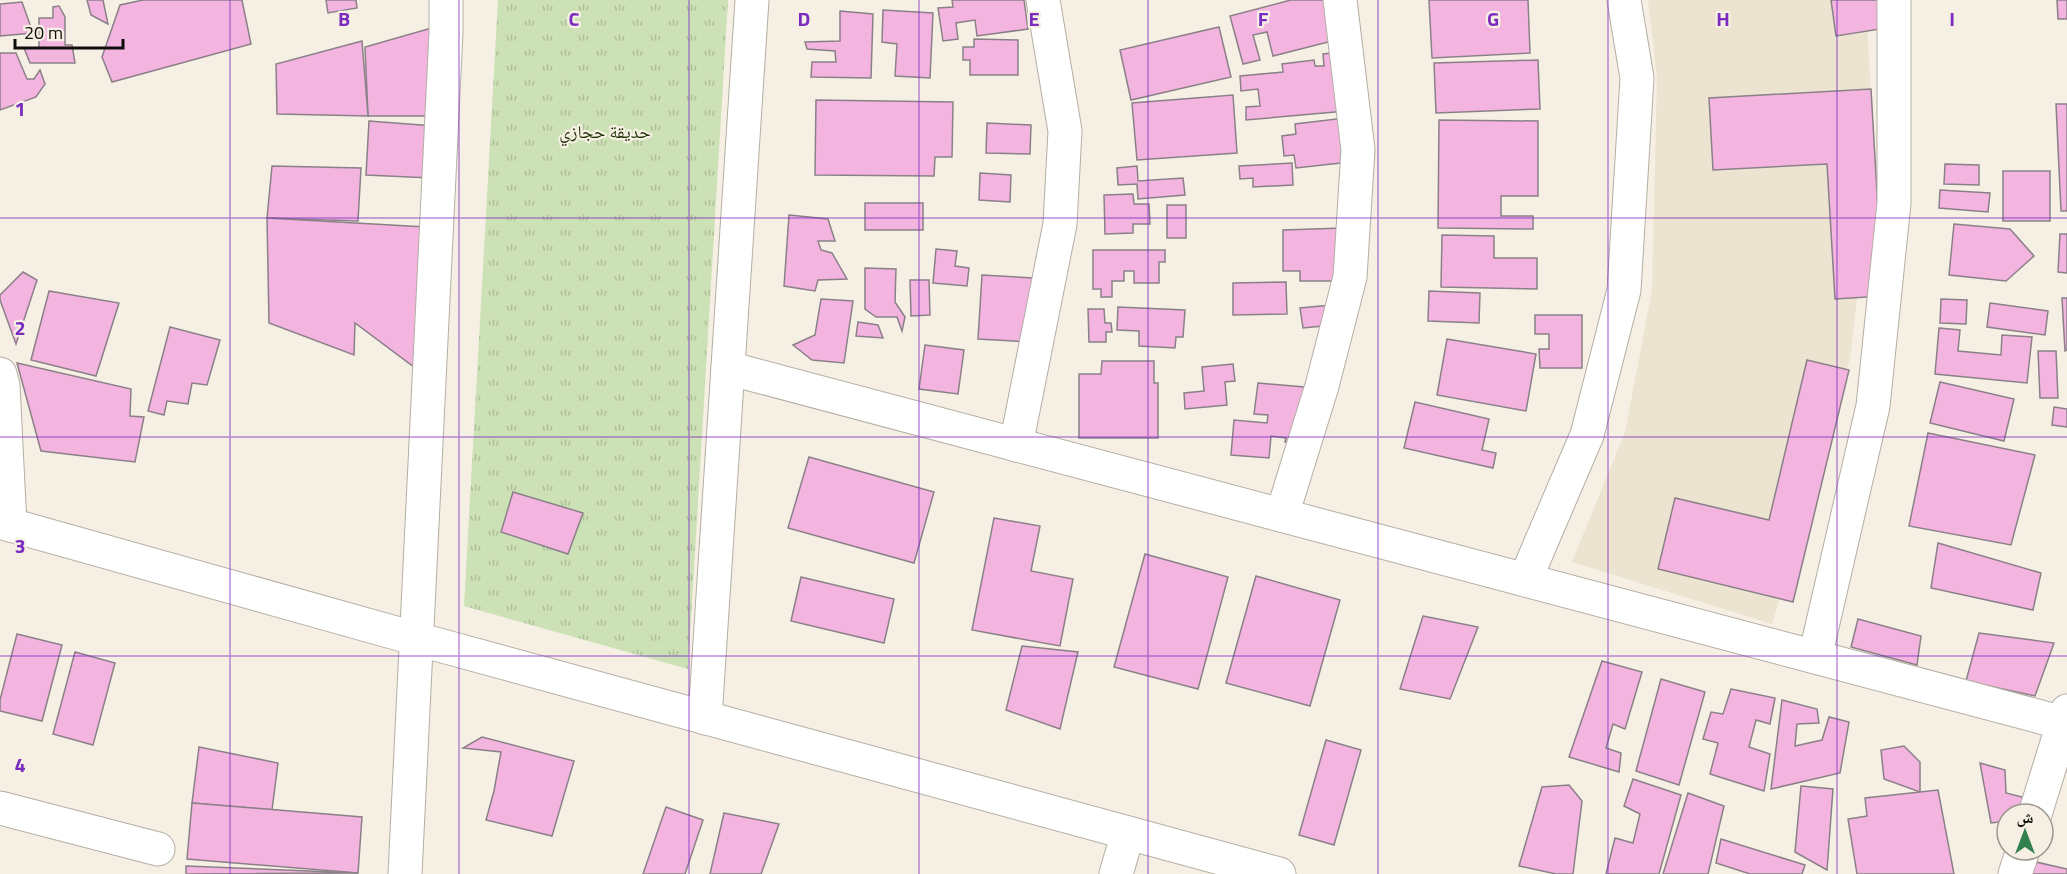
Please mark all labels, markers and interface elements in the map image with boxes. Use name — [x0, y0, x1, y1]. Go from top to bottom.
text: B — [338, 3, 350, 34]
text: C — [569, 3, 580, 34]
text: D — [798, 3, 810, 34]
text: E — [1028, 3, 1040, 34]
text: F — [1258, 3, 1269, 34]
text: G — [1487, 3, 1499, 34]
text: H — [1716, 3, 1730, 34]
text: I — [1949, 3, 1955, 34]
scale bar — [15, 12, 123, 50]
text: 20 m — [24, 19, 63, 46]
text: 1 — [14, 93, 26, 124]
park label: حديقة حجازي — [559, 118, 651, 147]
text: 2 — [14, 312, 26, 343]
text: 3 — [14, 530, 26, 561]
text: 4 — [14, 749, 26, 780]
north arrow — [1995, 802, 2055, 862]
text: ش — [2017, 805, 2034, 829]

